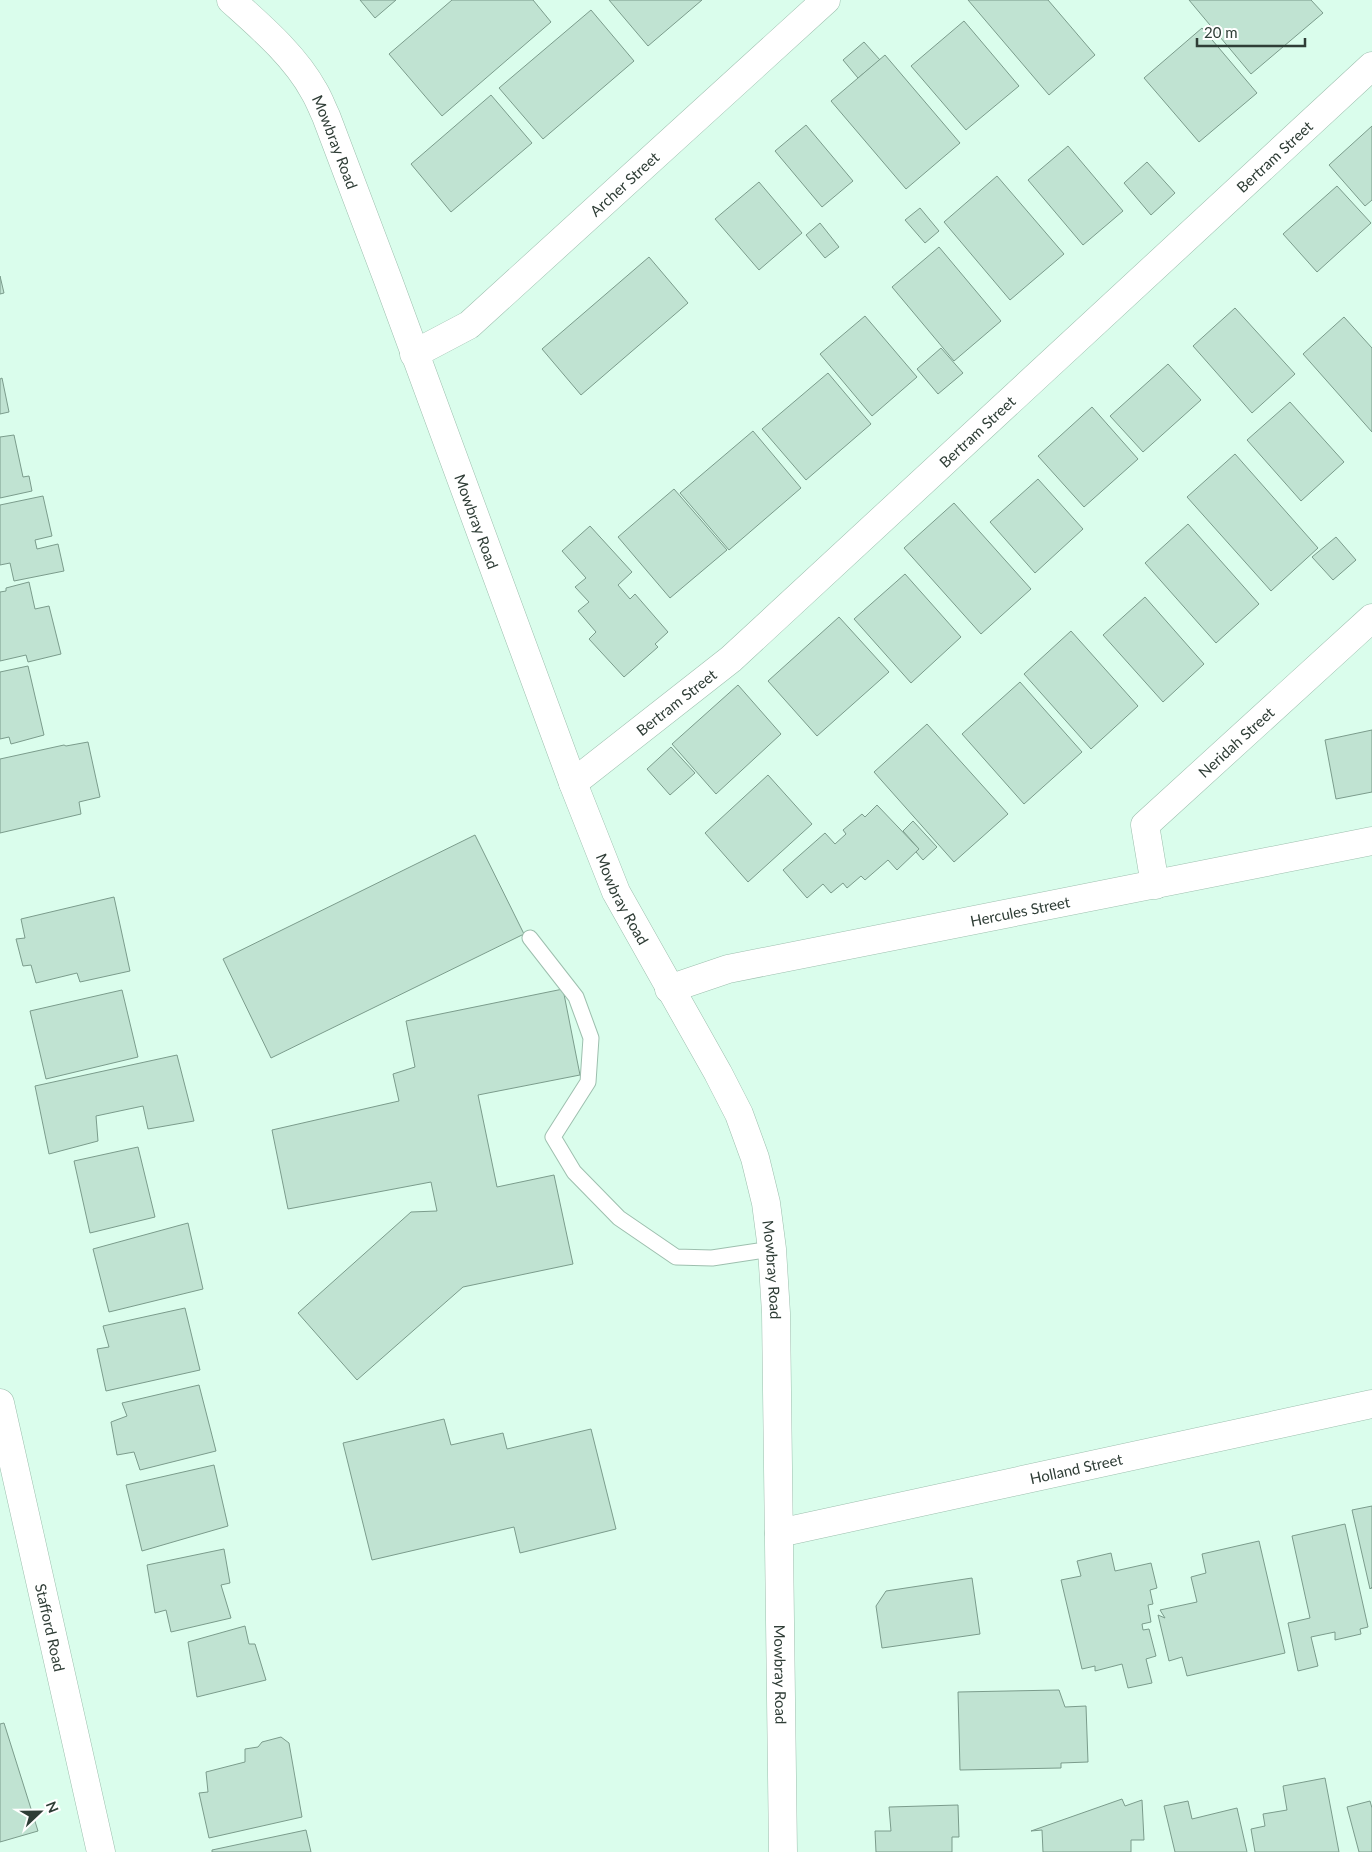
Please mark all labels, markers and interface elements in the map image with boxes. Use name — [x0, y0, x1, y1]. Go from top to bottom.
scale bar — [1197, 15, 1304, 47]
text: 20 m — [1204, 23, 1238, 41]
street label: Mowbray Road — [309, 92, 362, 191]
street label: Bertram Street — [1233, 116, 1316, 196]
street label: Archer Street — [586, 147, 663, 220]
street label: Bertram Street — [935, 391, 1019, 471]
street label: Mowbray Road — [451, 472, 502, 571]
street label: Bertram Street — [632, 665, 720, 739]
street label: Neridah Street — [1195, 703, 1278, 781]
street label: Mowbray Road — [593, 851, 653, 948]
street label: Hercules Street — [969, 892, 1072, 930]
street label: Mowbray Road — [759, 1219, 785, 1319]
street label: Holland Street — [1028, 1449, 1125, 1487]
street label: Stafford Road — [32, 1582, 69, 1673]
street label: Mowbray Road — [771, 1625, 790, 1724]
north arrow — [15, 1787, 65, 1837]
text: N — [43, 1799, 62, 1815]

